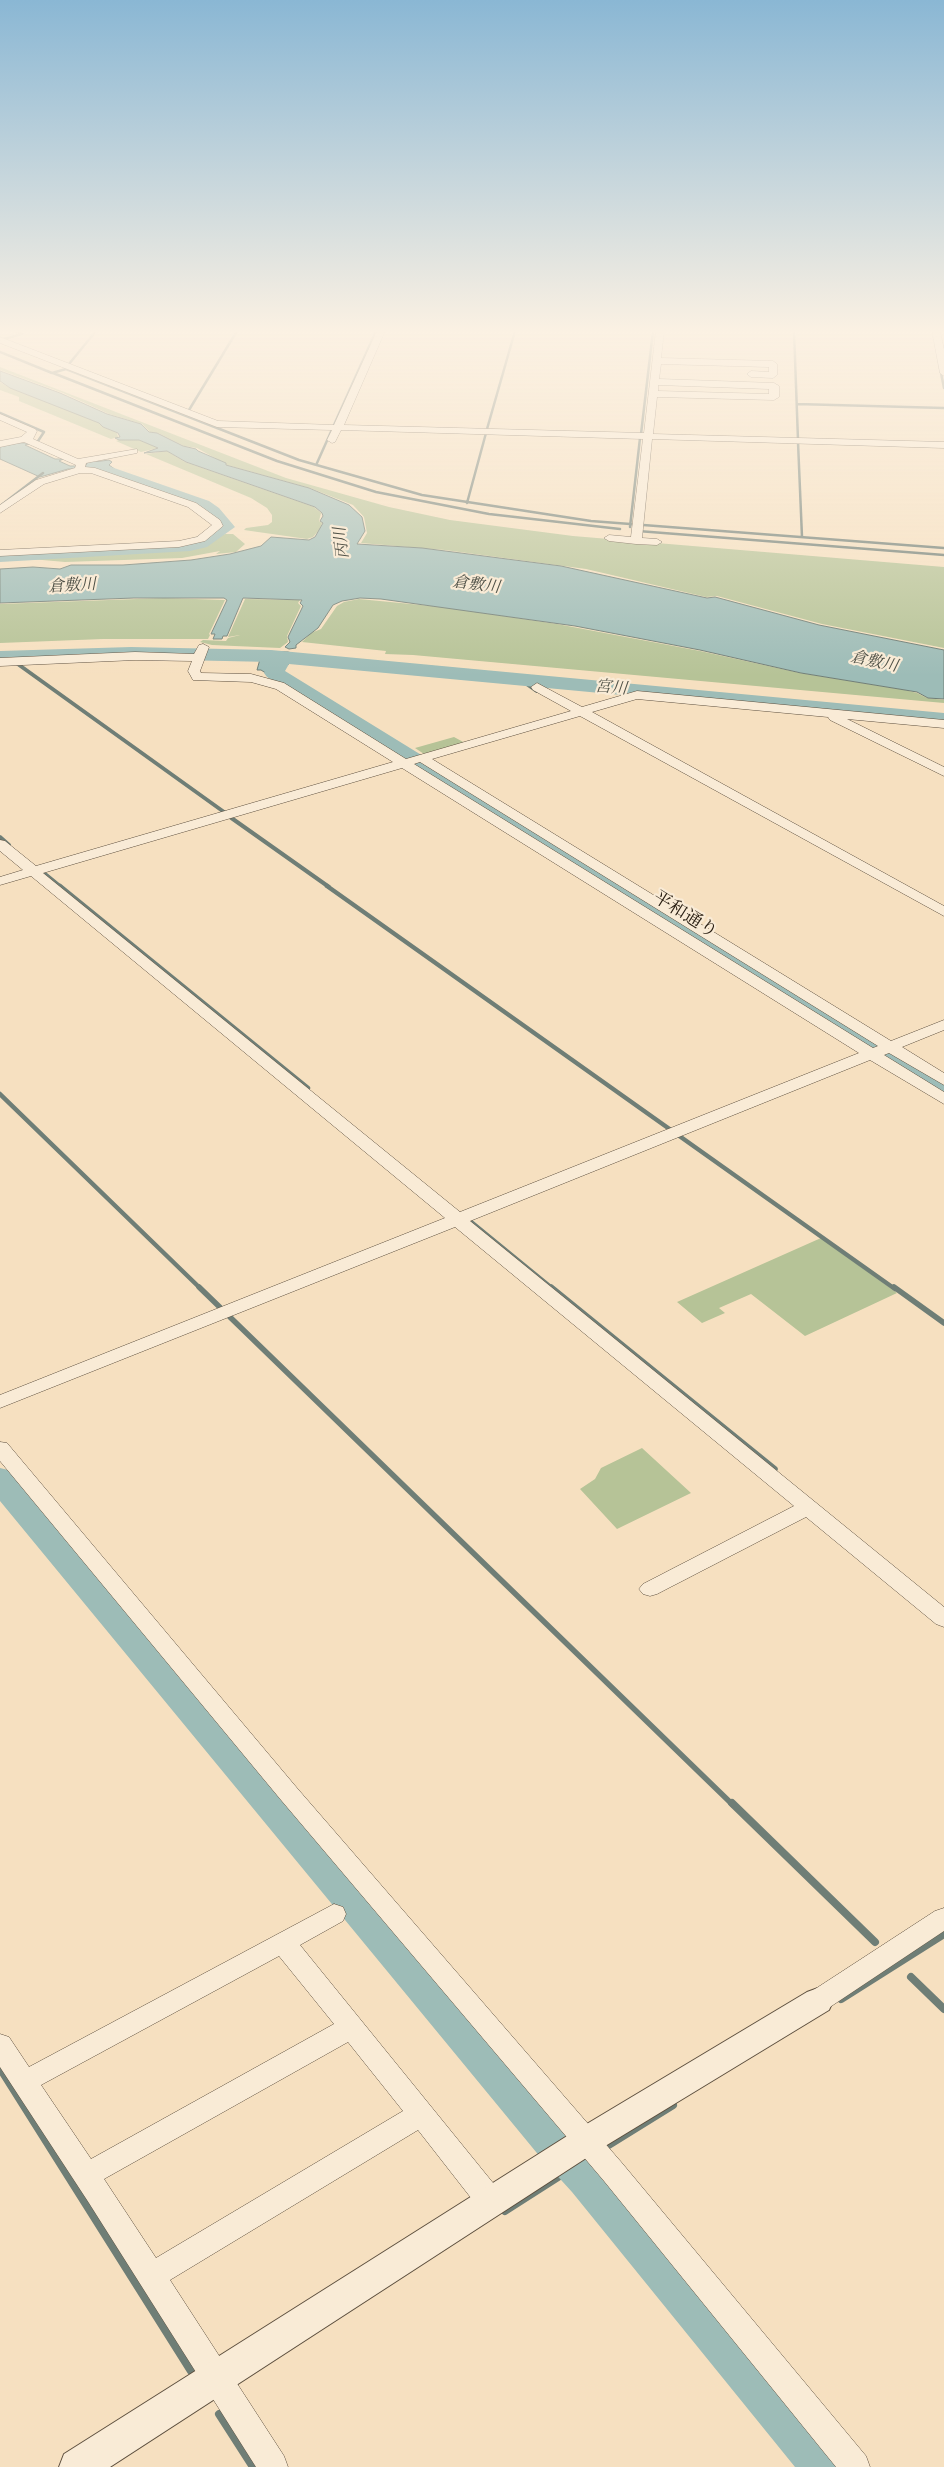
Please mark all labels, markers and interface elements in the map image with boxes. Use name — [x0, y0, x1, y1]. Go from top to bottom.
water label: 丙川 — [331, 526, 353, 560]
water label: 倉敷川 — [451, 573, 501, 597]
water label: 倉敷川 — [48, 575, 96, 597]
water label: 倉敷川 — [849, 648, 899, 676]
water label: 宮川 — [594, 677, 628, 699]
street label: 平和通り — [649, 887, 721, 943]

